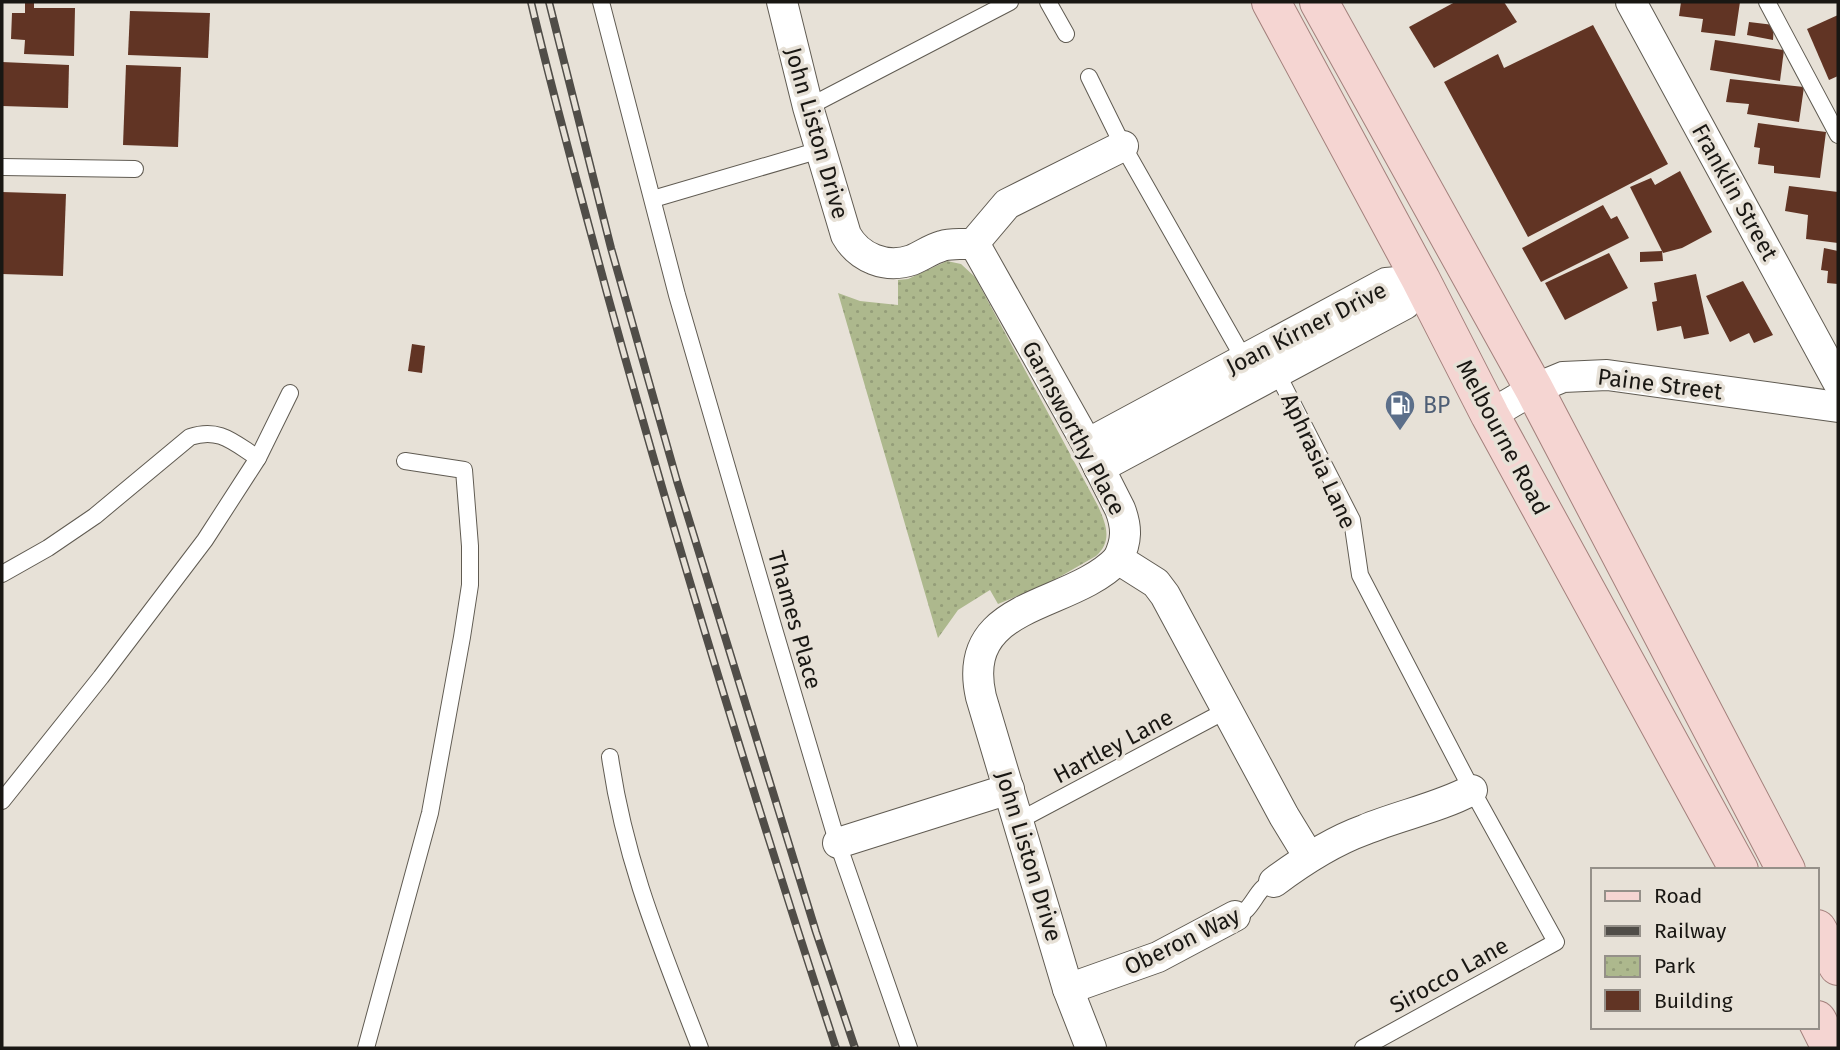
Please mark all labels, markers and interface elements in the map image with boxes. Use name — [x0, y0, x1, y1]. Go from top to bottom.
street label: John Liston Drive — [779, 44, 855, 222]
street label: Franklin Street — [1686, 119, 1784, 266]
street label: Joan Kirner Drive — [1221, 276, 1391, 380]
street label: Garnsworthy Place — [1016, 336, 1132, 520]
street label: Melbourne Road — [1450, 355, 1556, 519]
street label: Paine Street — [1596, 362, 1725, 406]
fuel station icon: BP — [1383, 388, 1417, 432]
street label: Aphrasia Lane — [1275, 389, 1363, 533]
place label: BP — [1423, 391, 1450, 419]
street label: Thames Place — [762, 548, 828, 692]
street label: Hartley Lane — [1048, 703, 1178, 789]
street label: John Liston Drive — [990, 767, 1068, 945]
legend — [1591, 868, 1819, 1029]
text: Road — [1654, 883, 1702, 909]
street label: Oberon Way — [1120, 901, 1245, 981]
text: Railway — [1654, 918, 1727, 944]
street label: Sirocco Lane — [1385, 931, 1513, 1019]
text: Park — [1654, 953, 1696, 979]
text: Building — [1654, 988, 1733, 1014]

